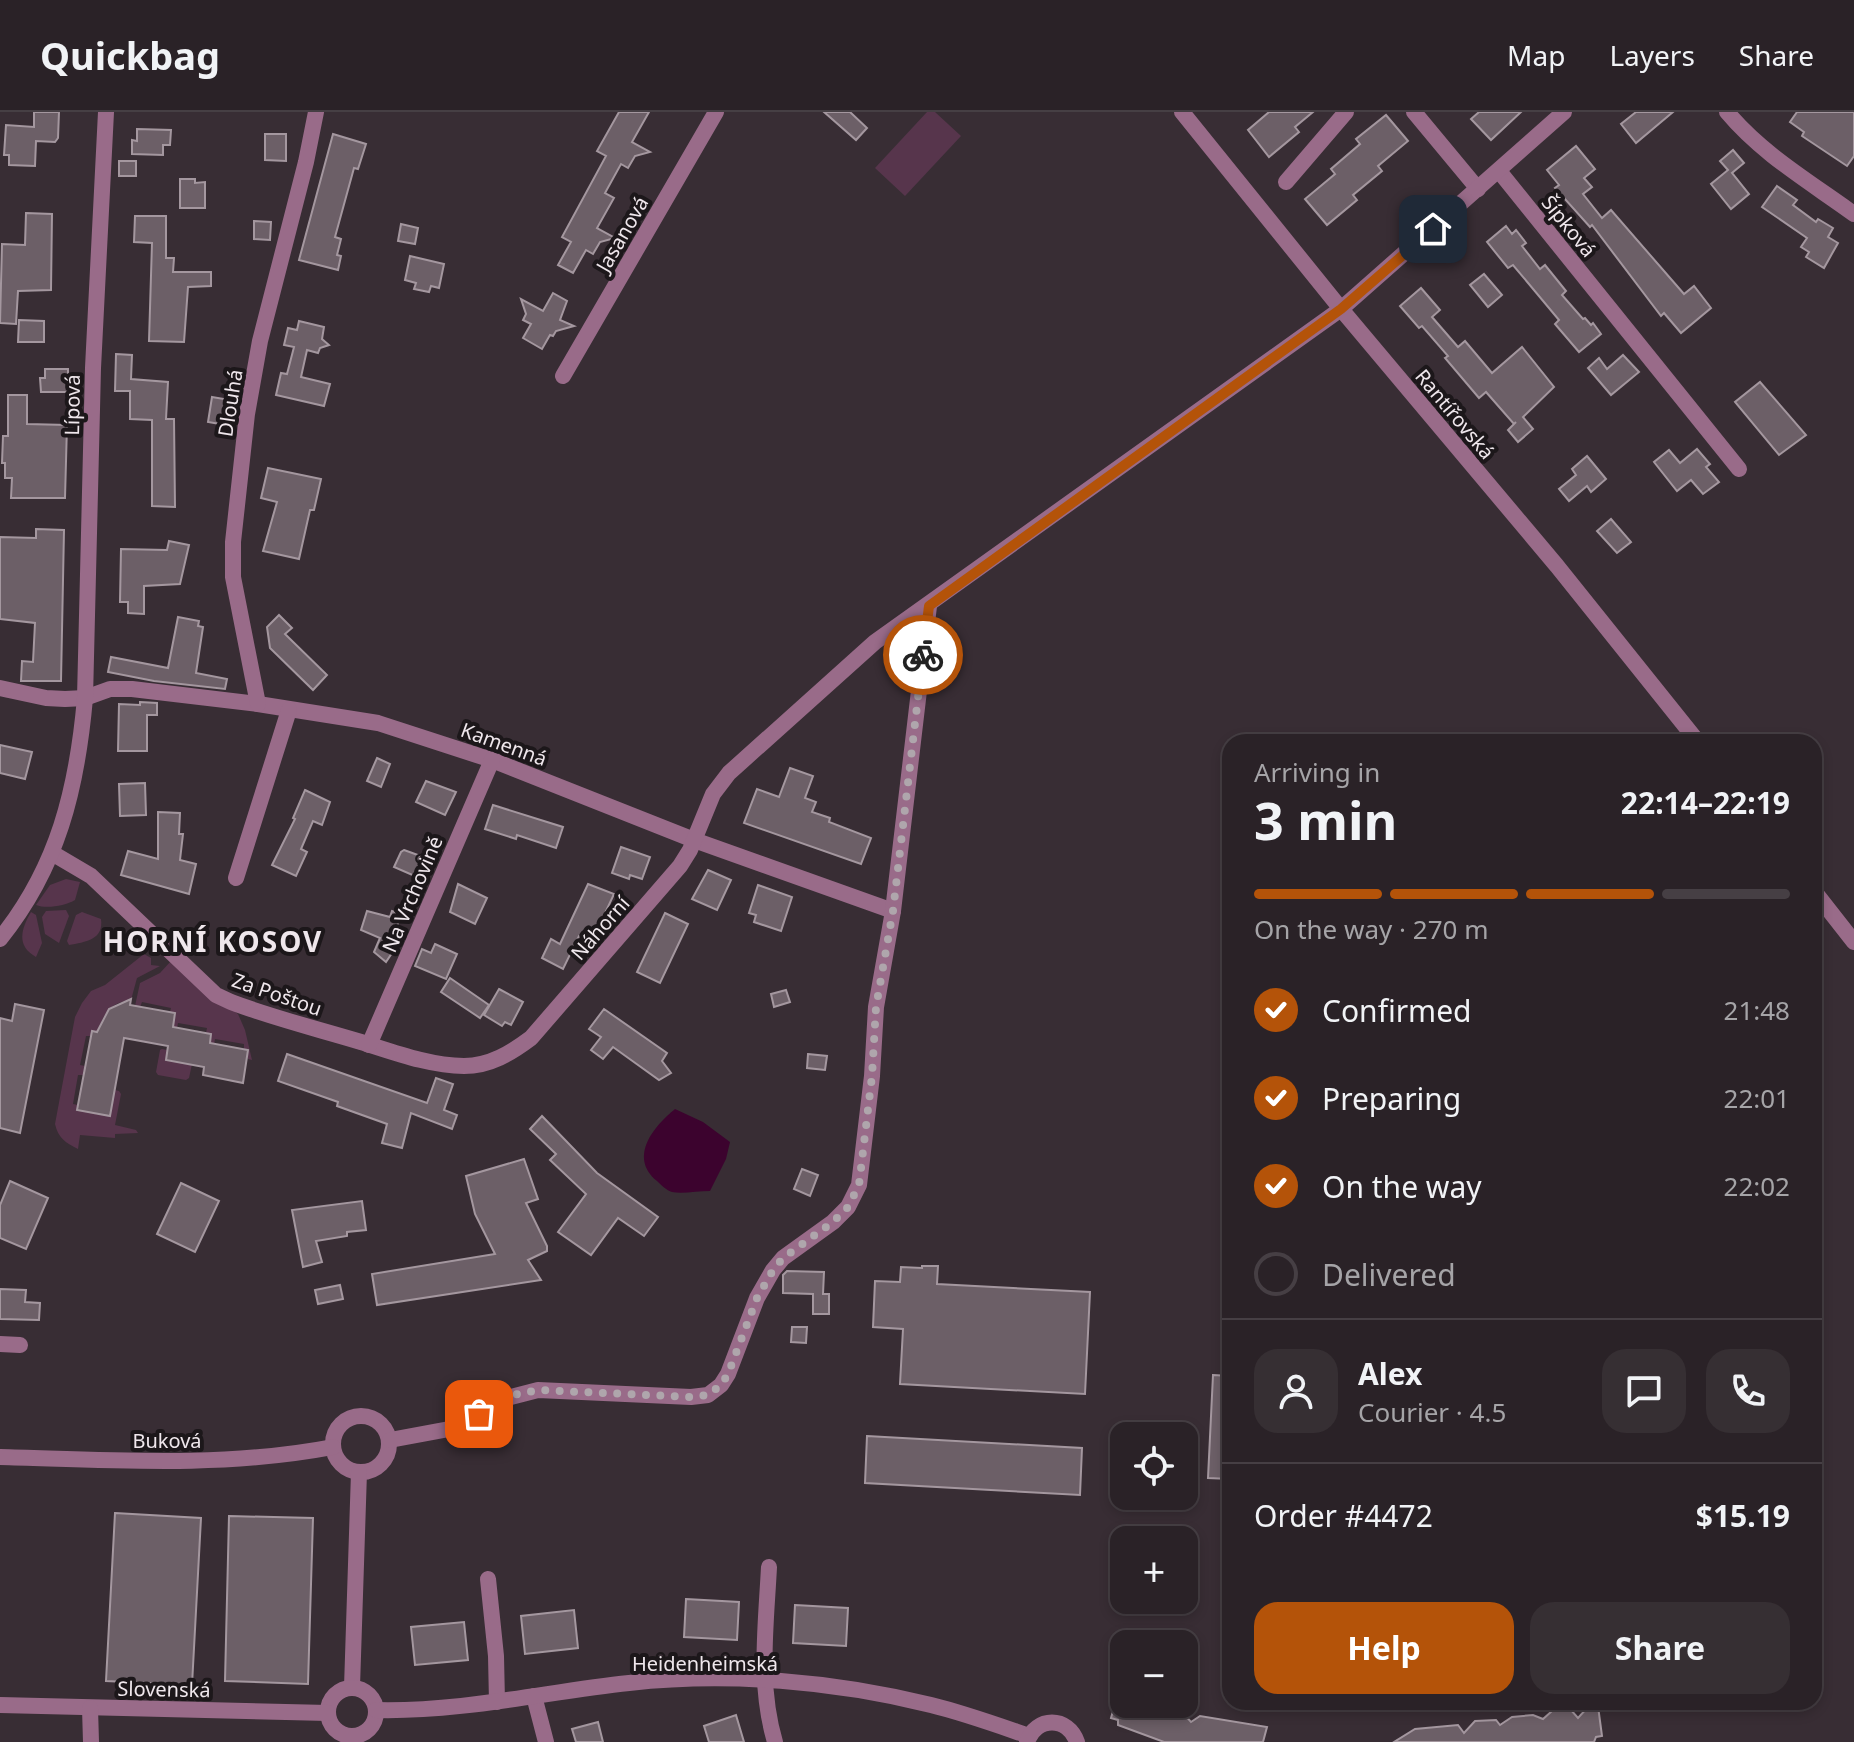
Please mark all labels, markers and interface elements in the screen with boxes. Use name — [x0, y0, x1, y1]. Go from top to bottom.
text: Quickbag — [40, 29, 220, 81]
text: Map — [1507, 36, 1565, 74]
text: Layers — [1609, 36, 1695, 74]
text: Share — [1739, 36, 1814, 74]
street label: Šípková — [1536, 189, 1602, 263]
street label: Jasanová — [589, 191, 654, 278]
pin — [1399, 195, 1467, 263]
icon: home — [1411, 207, 1455, 251]
street label: Rantířovská — [1409, 363, 1501, 465]
street label: Dlouhá — [211, 367, 249, 439]
street label: Lípová — [58, 374, 86, 436]
courier — [883, 615, 963, 695]
icon: bike — [901, 633, 945, 677]
street label: Kamenná — [457, 716, 551, 772]
text: Arriving in — [1254, 754, 1380, 790]
text: 22:14–22:19 — [1621, 782, 1790, 823]
text: 3 min — [1254, 784, 1397, 855]
street label: Na Vrchovině — [375, 832, 449, 956]
street label: Náhorní — [565, 890, 636, 966]
text: On the way · 270 m — [1254, 911, 1488, 947]
district label: HORNÍ KOSOV — [103, 922, 323, 960]
street label: Za Poštou — [228, 966, 326, 1022]
icon: check — [1254, 988, 1298, 1032]
text: Confirmed — [1322, 990, 1472, 1031]
text: 21:48 — [1724, 992, 1790, 1028]
icon: check — [1254, 1076, 1298, 1120]
text: Preparing — [1322, 1078, 1461, 1119]
text: 22:01 — [1724, 1080, 1790, 1116]
icon: check — [1254, 1164, 1298, 1208]
text: On the way — [1322, 1166, 1482, 1207]
text: 22:02 — [1724, 1168, 1790, 1204]
text: Delivered — [1322, 1254, 1456, 1295]
button: person — [1254, 1349, 1338, 1433]
button: chat — [1602, 1349, 1686, 1433]
button: phone — [1706, 1349, 1790, 1433]
text: Alex — [1358, 1353, 1422, 1394]
pin — [445, 1380, 513, 1448]
icon: bag — [457, 1392, 501, 1436]
text: Courier · 4.5 — [1358, 1394, 1506, 1430]
map controls — [1110, 1422, 1198, 1718]
button: locate — [1110, 1422, 1198, 1510]
street label: Buková — [132, 1427, 202, 1454]
text: Order #4472 — [1254, 1495, 1433, 1536]
text: $15.19 — [1696, 1495, 1790, 1536]
button: + — [1110, 1526, 1198, 1614]
button: Help — [1254, 1602, 1514, 1694]
button: Share — [1530, 1602, 1790, 1694]
button: − — [1110, 1630, 1198, 1718]
street label: Heidenheimská — [632, 1650, 778, 1677]
street label: Slovenská — [117, 1675, 211, 1703]

